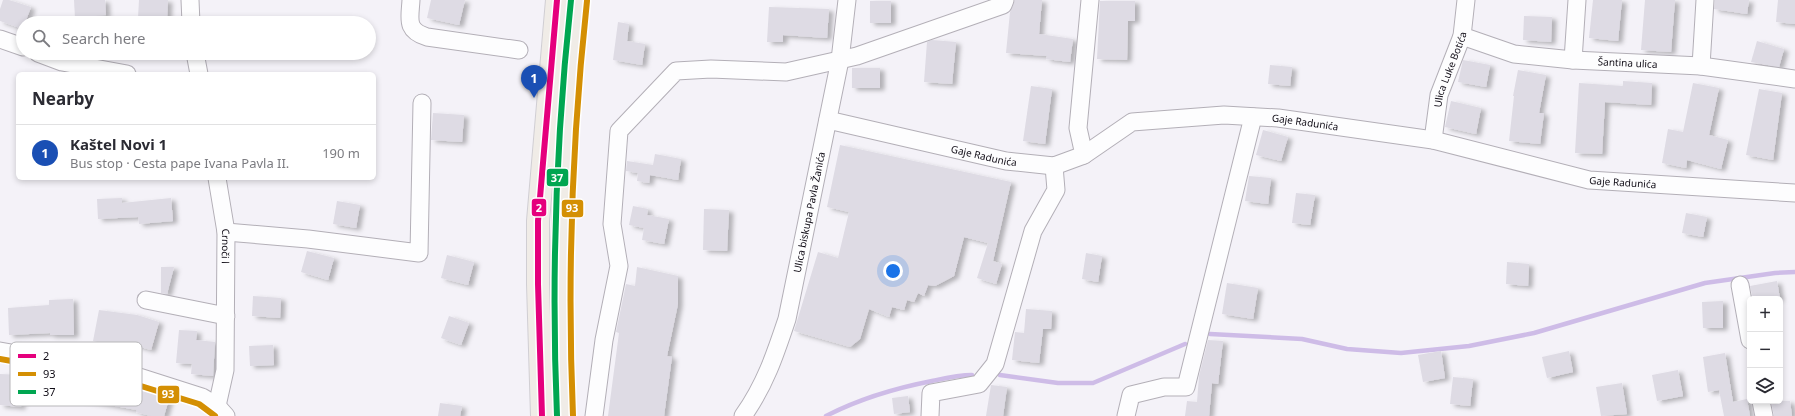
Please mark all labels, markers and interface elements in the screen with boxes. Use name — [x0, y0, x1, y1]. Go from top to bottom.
search box — [16, 16, 376, 60]
icon: search — [30, 27, 52, 49]
text: Search here — [62, 28, 145, 48]
street label: Ulica Luke Botića — [1430, 31, 1469, 108]
street label: Šantina ulica — [1597, 54, 1658, 71]
pin: 1 — [521, 65, 547, 98]
text: Nearby — [32, 87, 94, 110]
street label: Gaje Radunića — [1272, 111, 1339, 134]
text: Kaštel Novi 1 — [70, 134, 167, 154]
street label: Gaje Radunića — [950, 142, 1018, 169]
text: 1 — [41, 144, 49, 162]
text: 190 m — [322, 144, 360, 162]
street label: Ulica biskupa Pavla Žanića — [790, 150, 828, 274]
text: Bus stop · Cesta pape Ivana Pavla II. — [70, 154, 289, 172]
line badge: 37 — [546, 168, 569, 187]
text: 37 — [551, 170, 563, 185]
street label: Gaje Radunića — [1589, 173, 1657, 191]
line badge: 2 — [531, 198, 547, 217]
line badge: 93 — [561, 199, 584, 218]
text: 2 — [536, 200, 542, 215]
text: 93 — [566, 200, 578, 215]
street label: Crnoči l — [219, 227, 233, 264]
your location — [883, 261, 903, 281]
map controls — [1747, 296, 1783, 404]
button: + — [1747, 296, 1783, 332]
button: − — [1747, 332, 1783, 368]
legend — [10, 342, 142, 406]
text: 2 — [43, 348, 49, 363]
text: 93 — [43, 366, 56, 381]
button: layers — [1747, 368, 1783, 404]
text: 37 — [43, 384, 56, 399]
line badge: 93 — [157, 385, 180, 404]
text: 93 — [162, 386, 174, 401]

